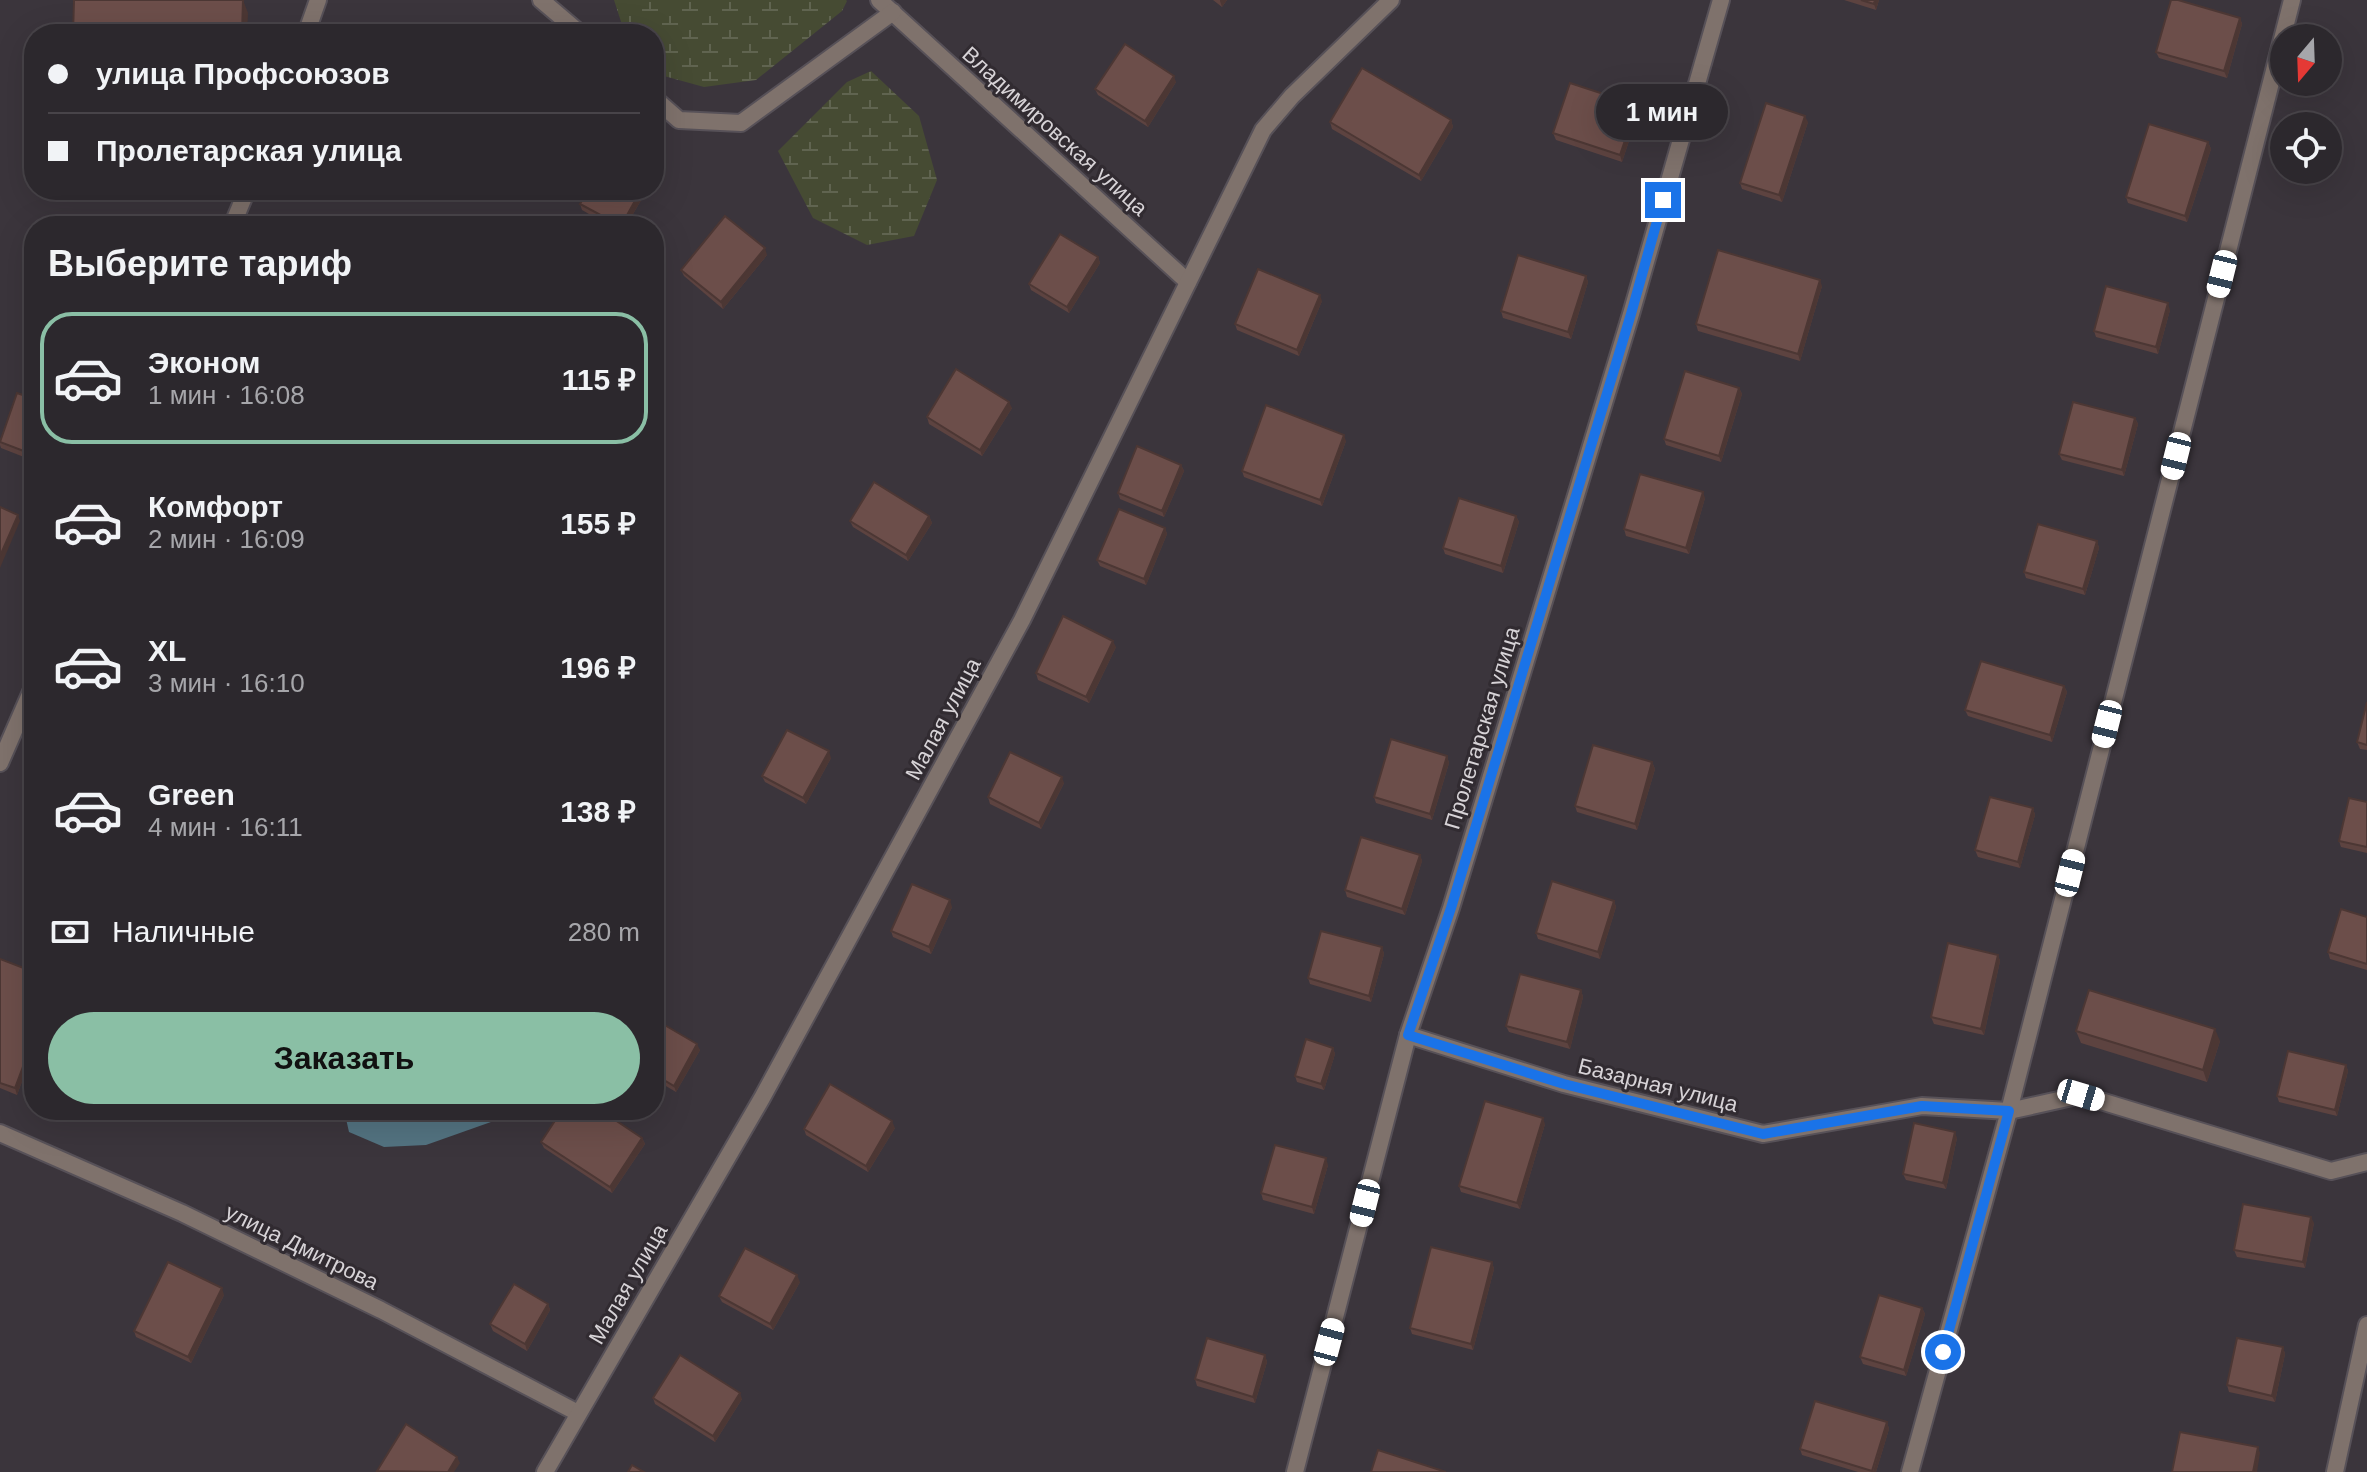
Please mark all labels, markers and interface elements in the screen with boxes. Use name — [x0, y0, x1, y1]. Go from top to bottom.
north arrow — [2270, 24, 2342, 96]
map controls — [2270, 24, 2342, 184]
street label: Владимировская улица — [957, 41, 1153, 221]
text: улица Профсоюзов — [96, 57, 390, 90]
callout: 1 мин — [1597, 84, 1729, 140]
text: 1 мин — [1626, 97, 1698, 127]
button: locate — [2270, 112, 2342, 184]
text: Пролетарская улица — [96, 134, 402, 167]
route end — [1645, 182, 1681, 218]
text: Выберите тариф — [48, 243, 352, 284]
car — [2205, 248, 2239, 300]
icon: car — [52, 342, 124, 414]
text: Эконом — [148, 346, 261, 379]
text: 115 ₽ — [562, 363, 636, 396]
text: 1 мин · 16:08 — [148, 380, 305, 410]
car — [2159, 430, 2193, 482]
icon: car — [52, 486, 124, 558]
text: Комфорт — [148, 490, 283, 523]
text: 155 ₽ — [560, 507, 636, 540]
text: 2 мин · 16:09 — [148, 524, 305, 554]
street label: Пролетарская улица — [1439, 623, 1525, 832]
icon: car — [52, 630, 124, 702]
text: XL — [148, 634, 186, 667]
text: 196 ₽ — [560, 651, 636, 684]
street label: Малая улица — [900, 653, 986, 784]
text: 3 мин · 16:10 — [148, 668, 305, 698]
car — [2090, 698, 2124, 750]
icon: car — [52, 774, 124, 846]
text: Green — [148, 778, 235, 811]
text: 138 ₽ — [560, 795, 636, 828]
text: 4 мин · 16:11 — [148, 812, 303, 842]
car — [2053, 847, 2087, 899]
icon: cash — [48, 910, 92, 954]
text: Наличные — [112, 915, 255, 948]
text: 280 m — [568, 917, 640, 947]
button: Заказать — [48, 1012, 640, 1104]
street label: Базарная улица — [1575, 1053, 1741, 1117]
car — [2055, 1077, 2107, 1113]
car — [1348, 1177, 1382, 1229]
street label: улица Дмитрова — [221, 1199, 383, 1295]
street label: Малая улица — [584, 1219, 673, 1348]
car — [1311, 1316, 1347, 1368]
route start — [1925, 1334, 1961, 1370]

